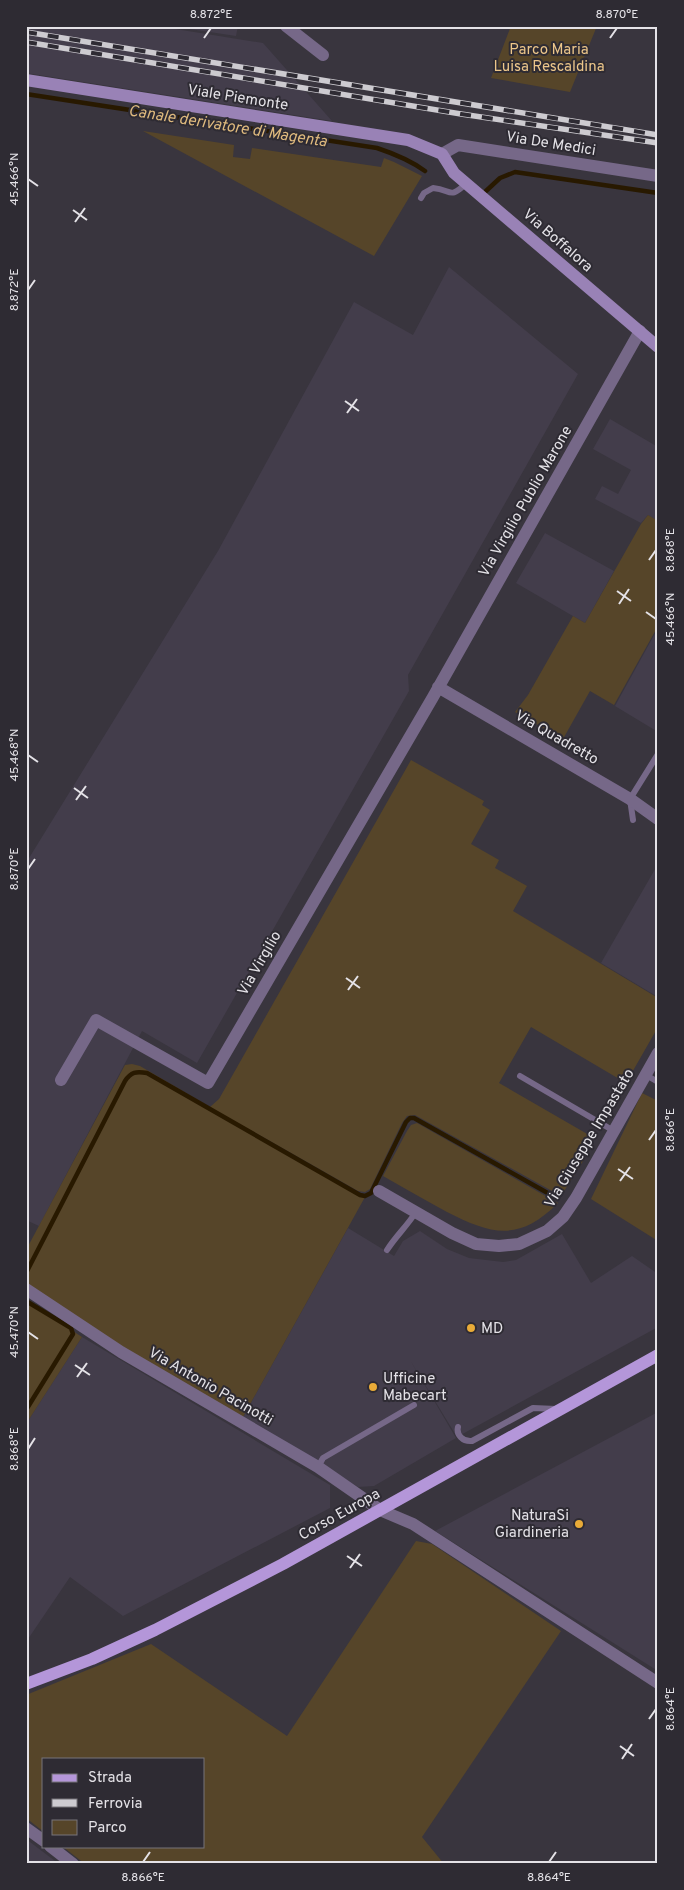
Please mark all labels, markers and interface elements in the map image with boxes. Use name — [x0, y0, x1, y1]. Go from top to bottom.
text: 8.872°E — [190, 7, 232, 23]
text: 8.870°E — [596, 7, 638, 23]
park label: Parco Maria Luisa Rescaldina — [493, 41, 605, 77]
street label: Viale Piemonte — [186, 81, 289, 116]
water label: Canale derivatore di Magenta — [127, 101, 329, 153]
street label: Via De Medici — [505, 128, 597, 161]
text: 45.466°N — [7, 153, 23, 205]
street label: Via Boffalora — [518, 205, 596, 277]
text: 8.872°E — [7, 269, 23, 311]
street label: Via Virgilio Publio Marone — [475, 423, 577, 581]
text: 8.868°E — [663, 528, 679, 572]
text: 45.466°N — [663, 593, 679, 645]
street label: Via Quadretto — [511, 707, 602, 770]
text: 45.468°N — [7, 729, 23, 781]
text: 8.870°E — [7, 848, 23, 890]
street label: Via Virgilio — [234, 928, 286, 1000]
street label: Via Giuseppe Impastato — [541, 1066, 639, 1212]
text: 8.866°E — [663, 1108, 679, 1152]
text: 45.470°N — [7, 1306, 23, 1358]
place label: MD — [481, 1320, 503, 1339]
marker: MD — [465, 1322, 477, 1334]
street label: Via Antonio Pacinotti — [144, 1344, 276, 1431]
place label: Ufficine Mabecart — [383, 1370, 447, 1406]
marker: Ufficine Mabecart — [367, 1381, 379, 1393]
text: 8.868°E — [7, 1427, 23, 1471]
street label: Corso Europa — [296, 1485, 384, 1546]
place label: NaturaSi Giardineria — [495, 1507, 569, 1543]
marker: NaturaSi Giardineria — [573, 1518, 585, 1530]
text: 8.864°E — [663, 1687, 679, 1731]
legend — [42, 1758, 205, 1848]
text: Strada — [88, 1769, 132, 1788]
text: Ferrovia — [88, 1795, 142, 1814]
text: Parco — [88, 1819, 127, 1838]
text: 8.866°E — [121, 1870, 165, 1886]
text: 8.864°E — [527, 1870, 571, 1886]

